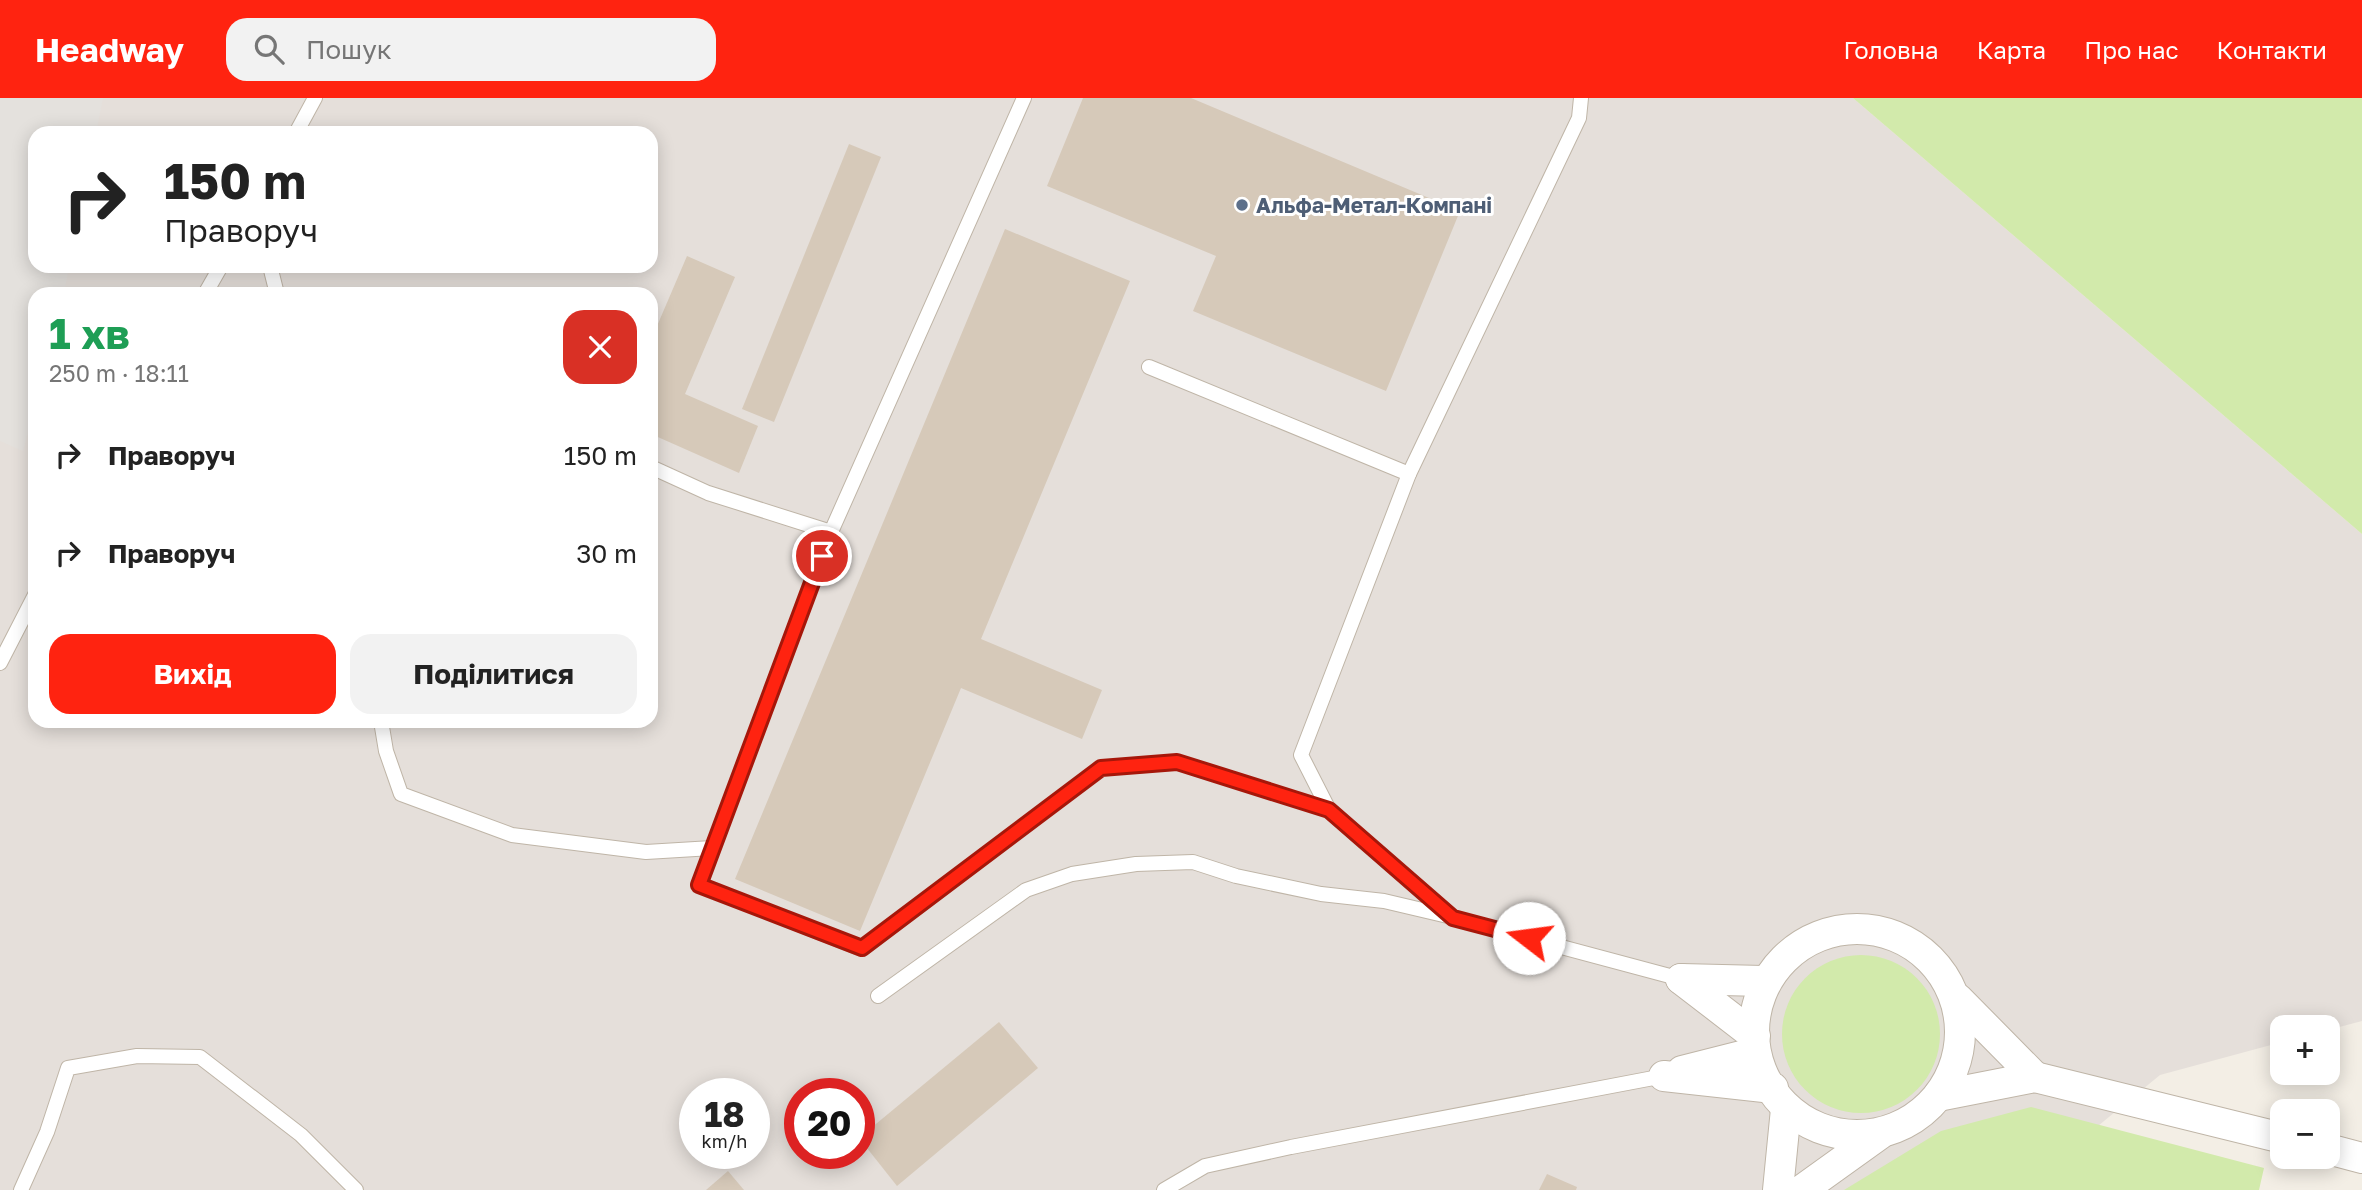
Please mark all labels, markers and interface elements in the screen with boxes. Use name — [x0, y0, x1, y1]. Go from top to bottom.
search box — [226, 18, 716, 81]
text: Headway — [35, 30, 184, 69]
icon: search — [250, 30, 288, 68]
text: Пошук — [306, 34, 392, 65]
text: Головна — [1843, 35, 1939, 64]
text: Карта — [1977, 35, 2046, 64]
text: Про нас — [2084, 35, 2179, 64]
text: Контакти — [2217, 35, 2327, 64]
text: 150 m — [164, 151, 306, 210]
icon: right — [49, 154, 140, 245]
place label: Альфа-Метал-Компані — [1256, 192, 1492, 218]
marker: Альфа-Метал-Компані — [1234, 197, 1250, 213]
text: Праворуч — [164, 211, 318, 249]
text: 1 хв — [49, 308, 130, 358]
button: close — [563, 310, 637, 384]
text: 250 m · 18:11 — [49, 359, 189, 387]
icon: right — [49, 436, 87, 474]
text: Праворуч — [108, 440, 236, 471]
text: 150 m — [564, 440, 637, 471]
pin — [792, 526, 852, 586]
icon: right — [49, 534, 87, 572]
icon: arrive — [803, 537, 841, 575]
text: Праворуч — [108, 538, 236, 569]
text: 30 m — [576, 538, 637, 569]
button: Вихід — [49, 634, 336, 714]
button: Поділитися — [350, 634, 637, 714]
position arrow — [1492, 901, 1566, 975]
map controls — [2270, 1015, 2340, 1169]
button: + — [2270, 1015, 2340, 1085]
speed limit sign: 20 — [784, 1078, 875, 1169]
text: 18 — [704, 1093, 745, 1135]
button: − — [2270, 1099, 2340, 1169]
text: km/h — [702, 1130, 747, 1152]

